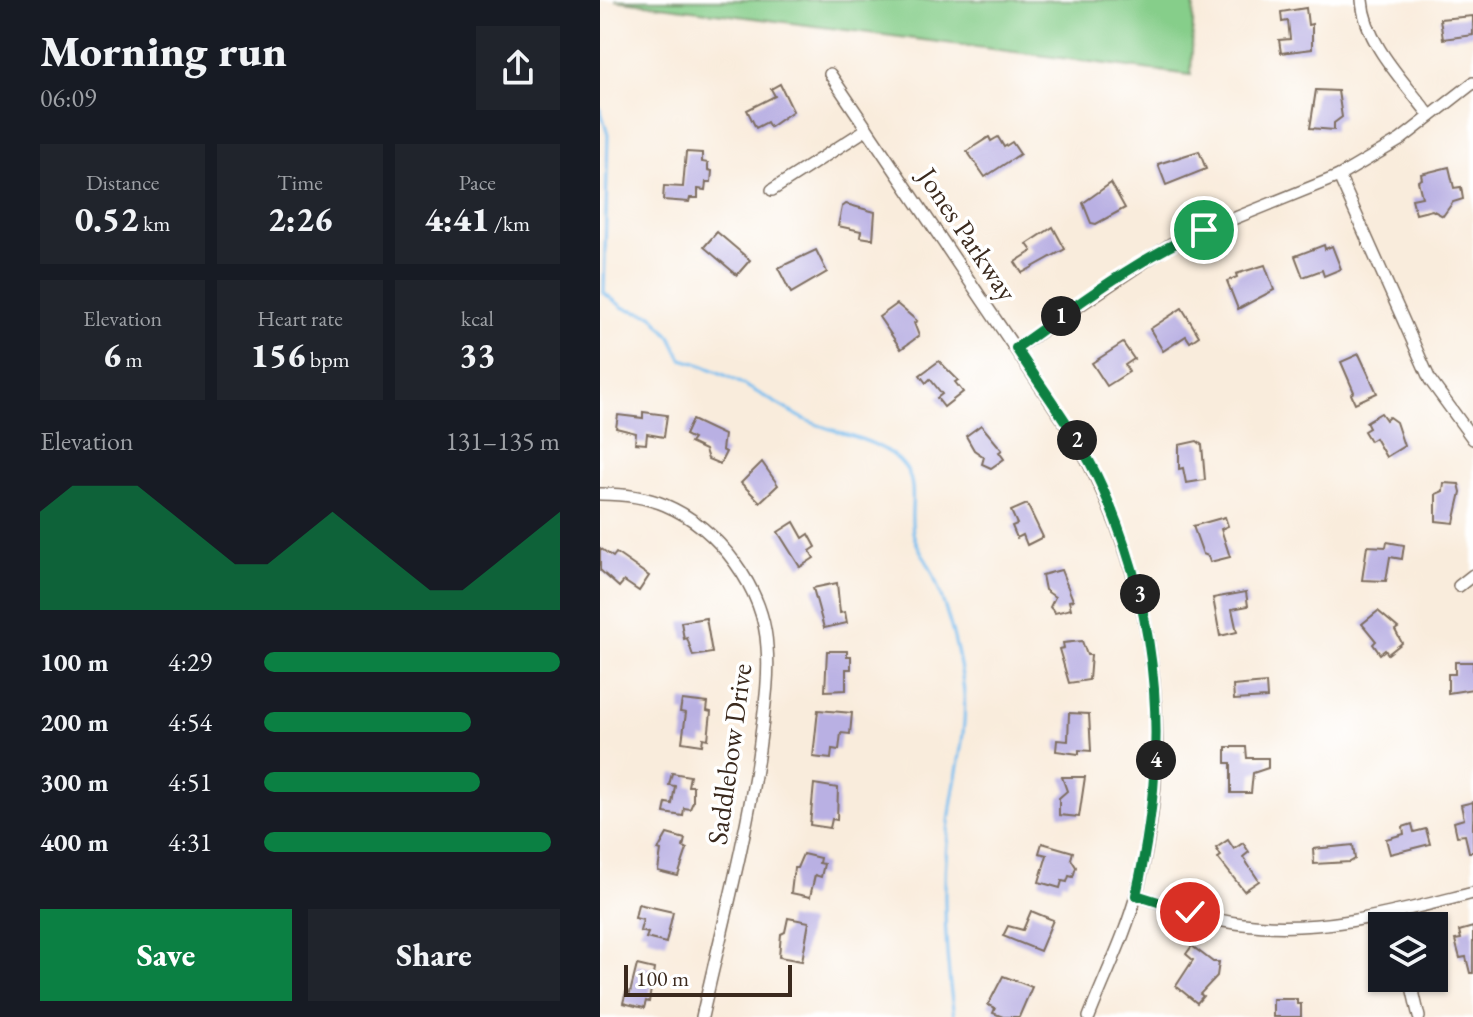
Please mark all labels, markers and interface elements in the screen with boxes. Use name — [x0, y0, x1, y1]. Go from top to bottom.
text: Morning run — [40, 22, 287, 79]
button: share — [476, 26, 560, 110]
text: 06:09 — [40, 81, 96, 115]
street label: Jones Parkway — [909, 159, 1026, 308]
text: Distance — [86, 168, 159, 197]
text: Time — [277, 168, 323, 197]
text: Pace — [459, 168, 496, 197]
pin — [1170, 196, 1238, 264]
text: 0.52 — [75, 197, 139, 241]
text: 2:26 — [268, 197, 332, 241]
text: 4:41 — [425, 197, 489, 241]
icon: arrive — [1182, 208, 1226, 252]
text: km — [139, 209, 170, 238]
text: /km — [489, 209, 530, 238]
pin: 1 — [1041, 296, 1081, 336]
text: 1 — [1055, 301, 1067, 330]
text: Elevation — [83, 304, 162, 333]
text: Heart rate — [257, 304, 343, 333]
text: kcal — [461, 304, 494, 333]
text: 6 — [103, 333, 121, 377]
text: 156 — [250, 333, 305, 377]
text: 33 — [459, 333, 496, 377]
text: m — [121, 345, 143, 374]
text: bpm — [305, 345, 350, 374]
pin: 2 — [1057, 420, 1097, 460]
text: Elevation — [40, 424, 134, 458]
text: 131–135 m — [445, 424, 560, 458]
text: 2 — [1071, 425, 1083, 454]
pin: 3 — [1120, 574, 1160, 614]
text: 3 — [1134, 579, 1146, 608]
text: 100 m — [40, 645, 108, 679]
text: 4:29 — [168, 645, 212, 679]
street label: Saddlebow Drive — [698, 661, 760, 847]
text: 200 m — [40, 705, 108, 739]
text: 4:54 — [168, 705, 212, 739]
pin: 4 — [1136, 740, 1176, 780]
text: 4 — [1150, 745, 1162, 774]
text: 300 m — [40, 765, 108, 799]
text: 4:51 — [168, 765, 212, 799]
text: 400 m — [40, 825, 108, 859]
text: 4:31 — [168, 825, 212, 859]
pin — [1156, 878, 1224, 946]
icon: check — [1168, 890, 1212, 934]
button: Save — [40, 909, 292, 1001]
button: Share — [308, 909, 560, 1001]
map controls — [1368, 912, 1448, 992]
button: layers — [1368, 912, 1448, 992]
scale bar — [624, 961, 792, 997]
text: 100 m — [636, 964, 689, 993]

